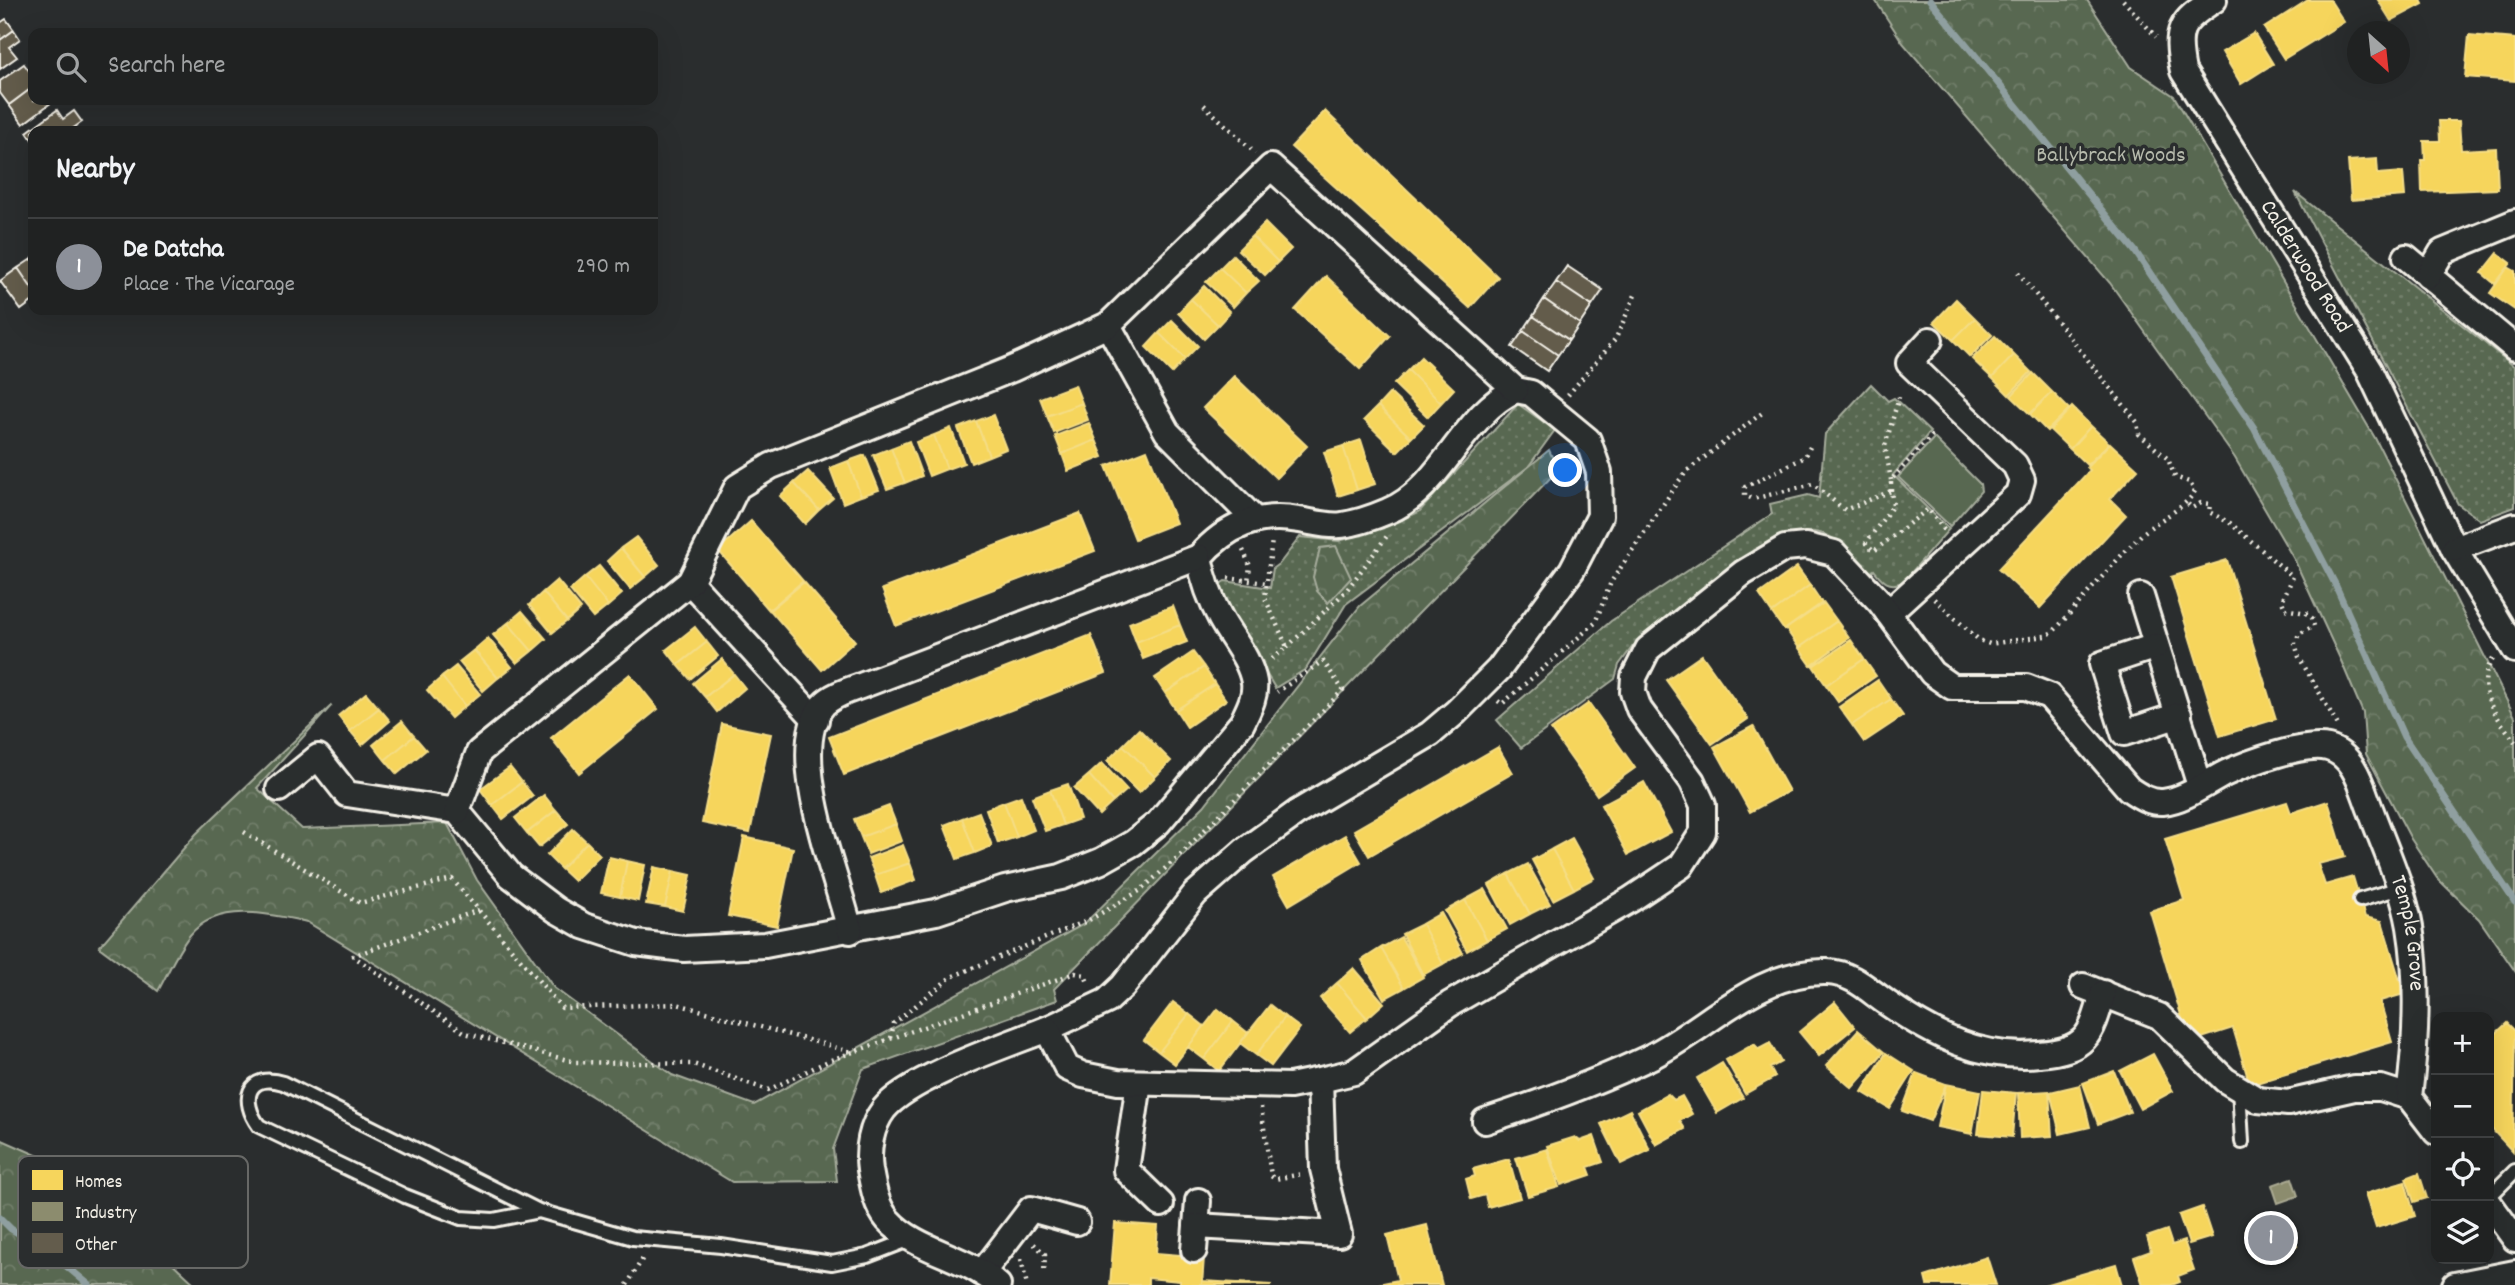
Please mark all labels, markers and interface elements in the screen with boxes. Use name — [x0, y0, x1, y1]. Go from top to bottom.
north arrow — [2347, 21, 2410, 84]
search box — [28, 28, 658, 105]
icon: search — [52, 48, 90, 86]
text: Search here — [108, 48, 226, 85]
park label: Ballybrack Woods — [2036, 140, 2186, 173]
text: Nearby — [56, 150, 134, 193]
street label: Calderwood Road — [2251, 194, 2359, 340]
text: De Datcha — [123, 232, 224, 269]
text: 1 — [76, 251, 82, 284]
text: 290 m — [576, 251, 630, 284]
text: Place · The Vicarage — [123, 269, 295, 302]
your location — [1548, 453, 1582, 487]
street label: Temple Grove — [2380, 871, 2432, 991]
map controls — [2431, 1012, 2494, 1264]
button: + — [2431, 1012, 2494, 1075]
button: − — [2431, 1075, 2494, 1138]
button: locate — [2431, 1138, 2494, 1201]
legend — [18, 1156, 248, 1268]
text: Homes — [75, 1170, 123, 1197]
text: Industry — [75, 1201, 137, 1228]
button: layers — [2431, 1201, 2494, 1264]
pin: 1 — [2248, 1212, 2294, 1264]
text: Other — [75, 1233, 117, 1260]

